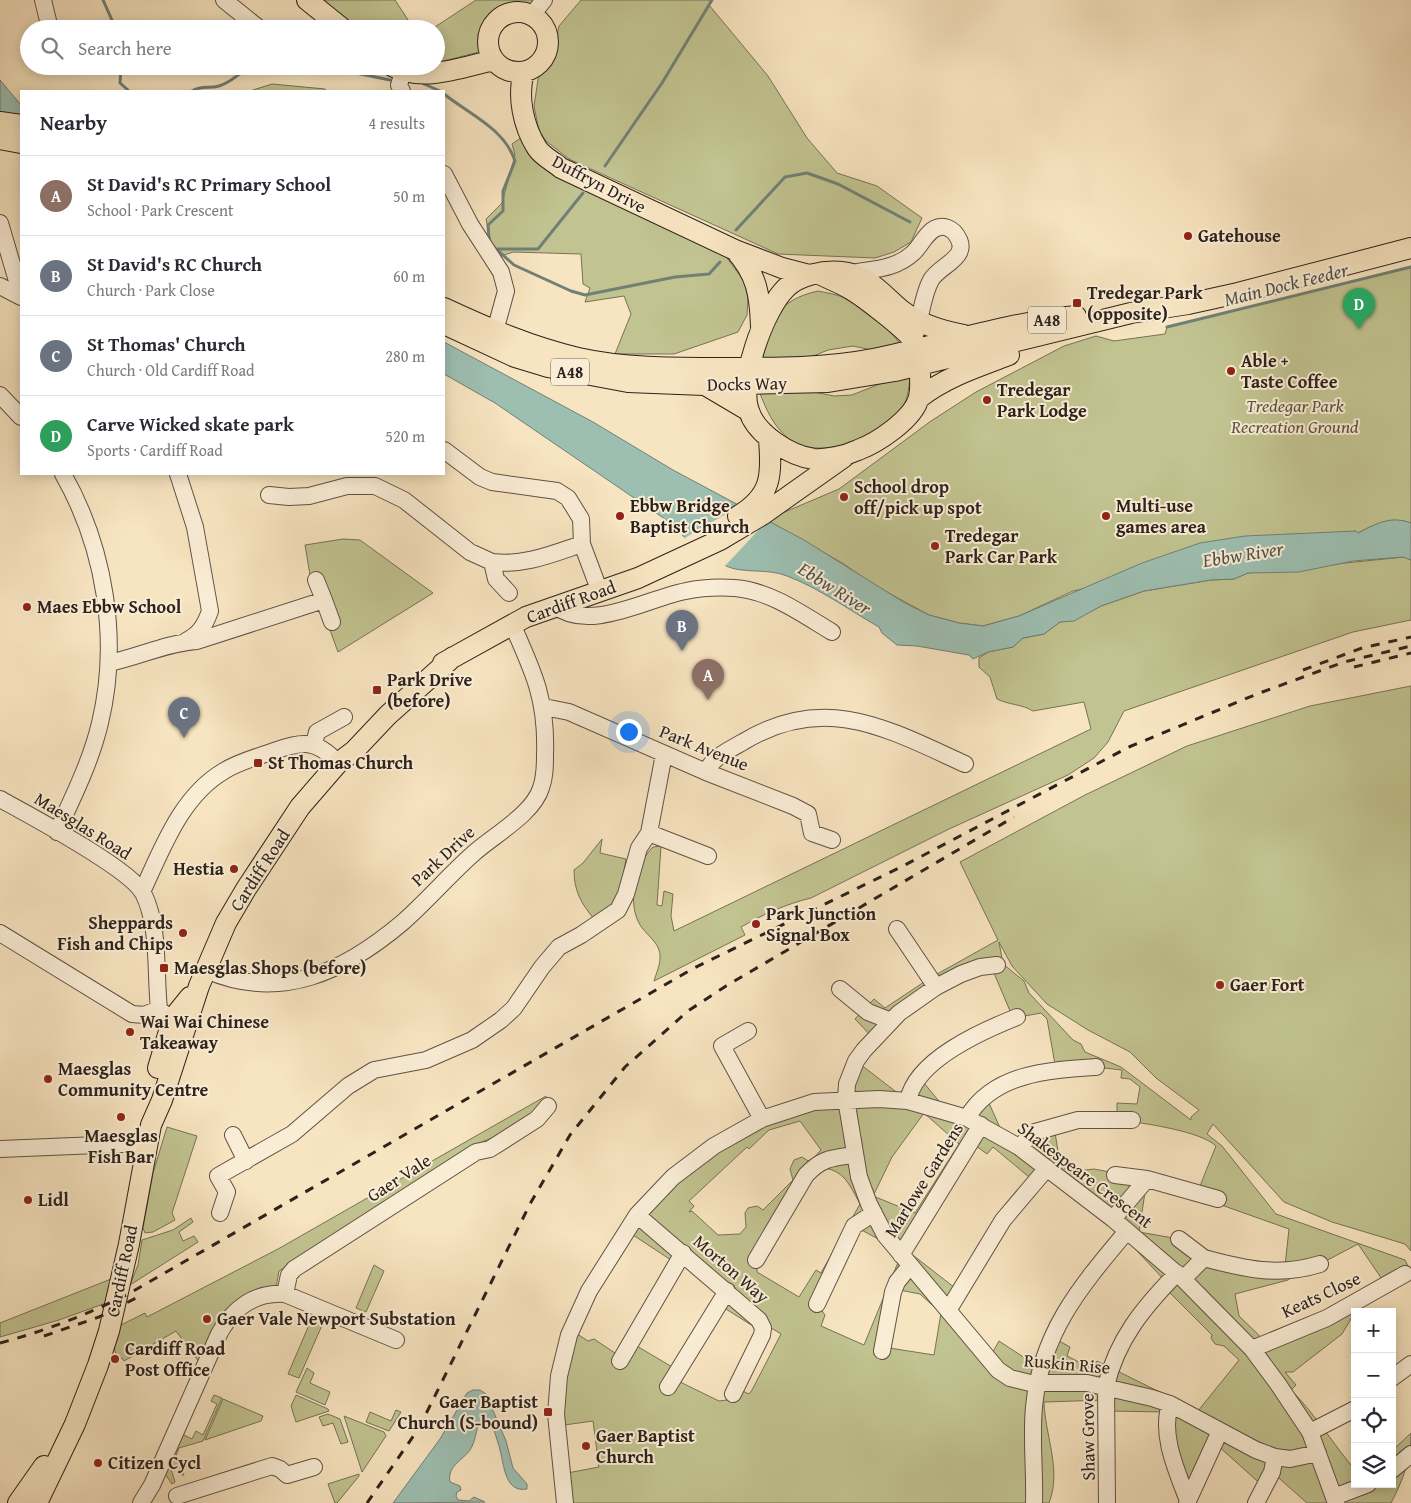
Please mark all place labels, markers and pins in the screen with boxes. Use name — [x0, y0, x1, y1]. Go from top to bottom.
place label: Gatehouse — [1198, 222, 1281, 249]
marker: Gatehouse — [1182, 230, 1194, 242]
place label: Tredegar Park (opposite) — [1087, 279, 1204, 327]
pin: D — [1343, 288, 1375, 329]
marker: Tredegar Park (opposite) — [1071, 297, 1083, 309]
place label: Able + Taste Coffee — [1241, 347, 1338, 395]
marker: Able + Taste Coffee — [1225, 365, 1237, 377]
place label: Tredegar Park Lodge — [997, 376, 1087, 424]
marker: Tredegar Park Lodge — [981, 394, 993, 406]
place label: School drop off/pick up spot — [854, 473, 982, 521]
marker: School drop off/pick up spot — [838, 491, 850, 503]
place label: Ebbw Bridge Baptist Church — [630, 492, 750, 540]
place label: Multi-use games area — [1116, 492, 1207, 540]
marker: Ebbw Bridge Baptist Church — [614, 510, 626, 522]
marker: Multi-use games area — [1100, 510, 1112, 522]
place label: Tredegar Park Car Park — [945, 522, 1058, 570]
marker: Tredegar Park Car Park — [929, 540, 941, 552]
place label: Maes Ebbw School — [37, 593, 182, 620]
marker: Maes Ebbw School — [21, 601, 33, 613]
pin: B — [666, 610, 698, 651]
pin: A — [692, 659, 724, 700]
place label: Park Drive (before) — [387, 666, 473, 714]
marker: Park Drive (before) — [371, 684, 383, 696]
pin: C — [168, 697, 200, 738]
place label: St Thomas Church — [268, 749, 414, 776]
marker: St Thomas Church — [252, 757, 264, 769]
place label: Hestia — [173, 855, 225, 882]
marker: Hestia — [228, 863, 240, 875]
place label: Park Junction Signal Box — [766, 900, 877, 948]
place label: Sheppards Fish and Chips — [57, 909, 173, 957]
marker: Park Junction Signal Box — [750, 918, 762, 930]
marker: Sheppards Fish and Chips — [177, 927, 189, 939]
place label: Maesglas Shops (before) — [174, 954, 366, 981]
marker: Maesglas Shops (before) — [158, 962, 170, 974]
place label: Gaer Fort — [1230, 971, 1305, 998]
marker: Gaer Fort — [1214, 979, 1226, 991]
place label: Wai Wai Chinese Takeaway — [140, 1008, 269, 1056]
marker: Wai Wai Chinese Takeaway — [124, 1026, 136, 1038]
place label: Maesglas Community Centre — [58, 1055, 209, 1103]
marker: Maesglas Community Centre — [42, 1073, 54, 1085]
marker: Maesglas Fish Bar — [115, 1111, 127, 1123]
place label: Maesglas Fish Bar — [84, 1122, 158, 1170]
place label: Lidl — [38, 1186, 69, 1213]
marker: Lidl — [22, 1194, 34, 1206]
place label: Gaer Vale Newport Substation — [217, 1305, 456, 1332]
marker: Gaer Vale Newport Substation — [201, 1313, 213, 1325]
place label: Cardiff Road Post Office — [125, 1335, 226, 1383]
marker: Cardiff Road Post Office — [109, 1353, 121, 1365]
place label: Gaer Baptist Church (S-bound) — [397, 1388, 538, 1436]
marker: Gaer Baptist Church (S-bound) — [542, 1406, 554, 1418]
place label: Gaer Baptist Church — [596, 1422, 695, 1470]
marker: Gaer Baptist Church — [580, 1440, 592, 1452]
place label: Citizen Cycl — [108, 1449, 202, 1476]
marker: Citizen Cycl — [92, 1457, 104, 1469]

